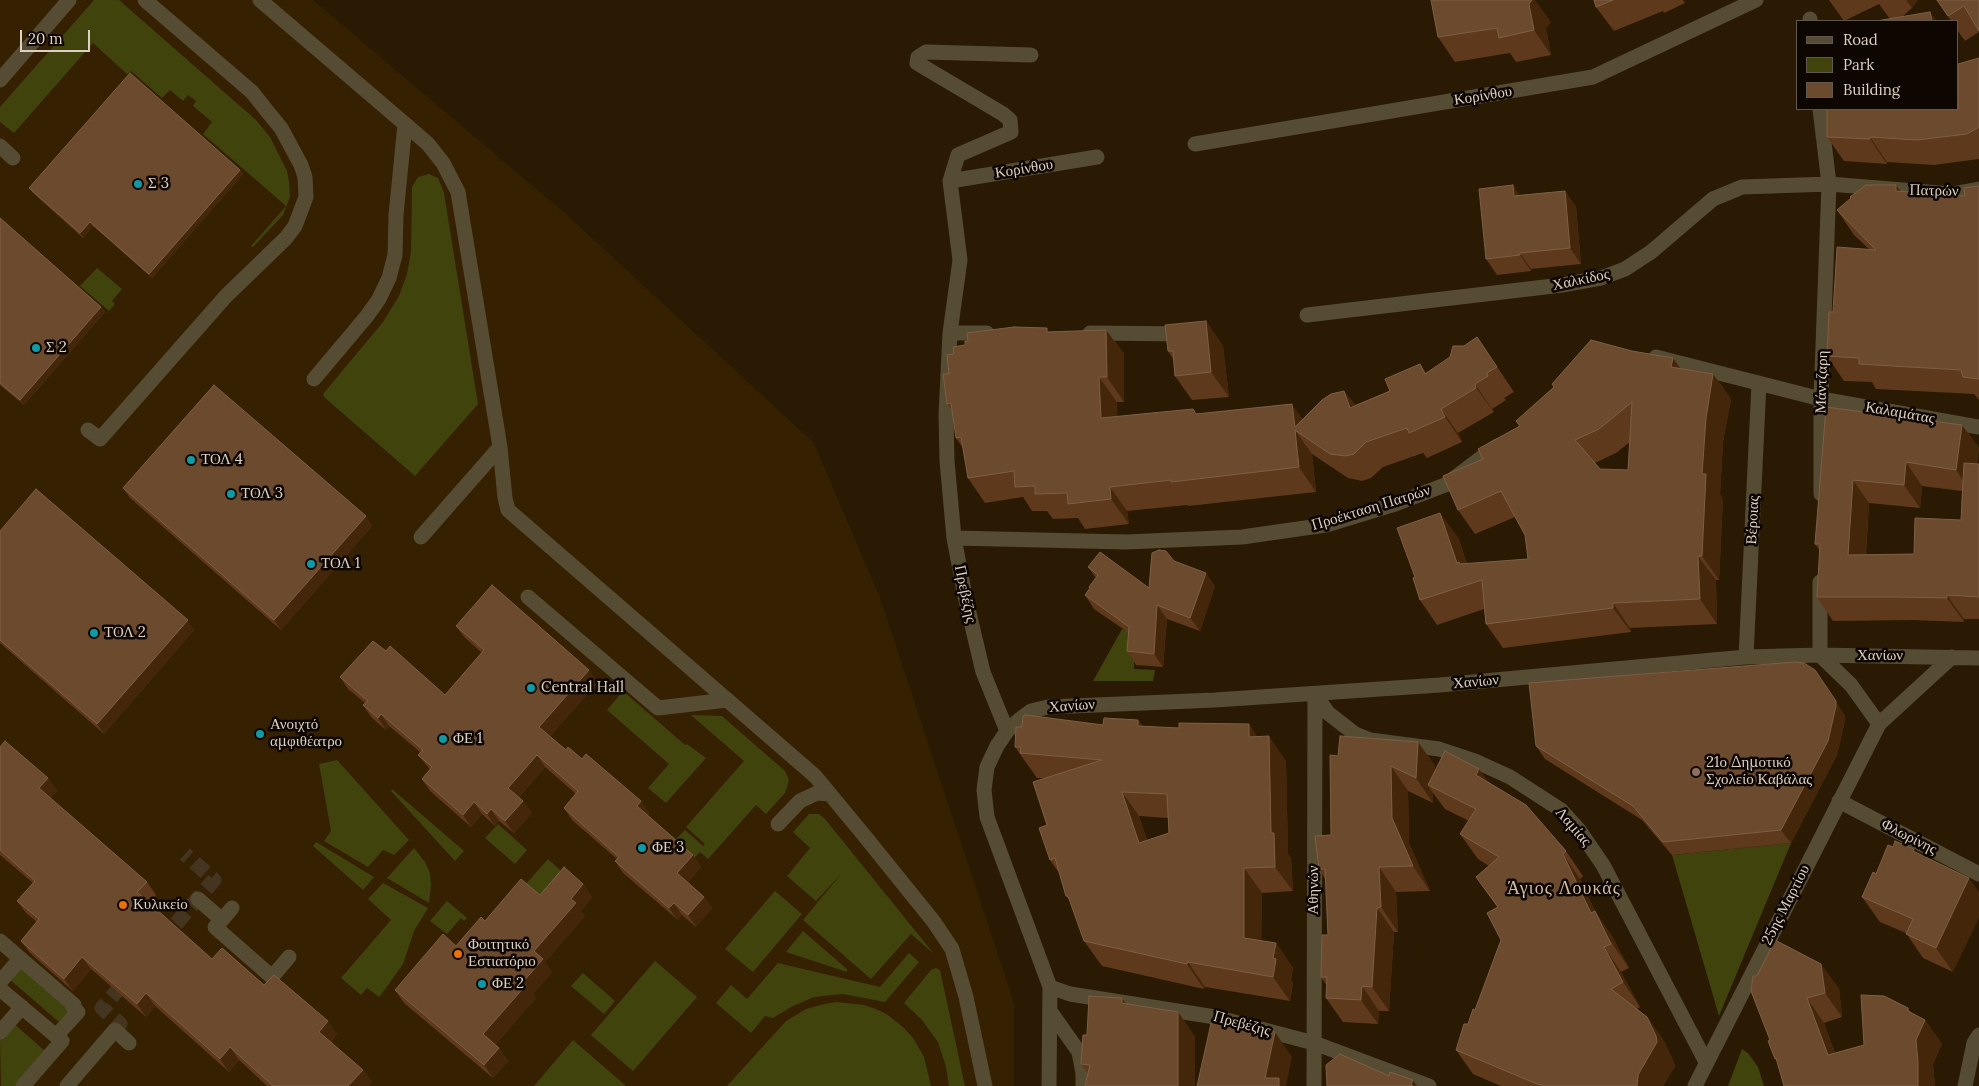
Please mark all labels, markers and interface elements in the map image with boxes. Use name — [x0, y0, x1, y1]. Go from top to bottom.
scale bar — [22, 20, 92, 52]
legend — [1796, 20, 1959, 110]
text: 20 m — [28, 29, 63, 48]
text: Road — [1843, 30, 1878, 49]
text: Park — [1843, 55, 1874, 74]
text: Building — [1843, 80, 1900, 99]
street label: Κορίνθου — [1453, 83, 1513, 109]
street label: Κορίνθου — [994, 156, 1054, 182]
place label: Σ 3 — [148, 175, 169, 193]
marker: Σ 3 — [132, 178, 144, 190]
street label: Πατρών — [1909, 182, 1959, 200]
street label: Χαλκίδος — [1551, 265, 1611, 295]
place label: Σ 2 — [46, 339, 67, 357]
marker: Σ 2 — [30, 342, 42, 354]
street label: Μάντζαρη — [1812, 350, 1832, 414]
street label: Καλαμάτας — [1864, 398, 1936, 428]
place label: ΤΟΛ 4 — [201, 451, 243, 469]
marker: ΤΟΛ 4 — [185, 454, 197, 466]
street label: Προέκταση Πατρών — [1309, 481, 1433, 535]
place label: ΤΟΛ 3 — [241, 485, 283, 503]
marker: ΤΟΛ 3 — [225, 488, 237, 500]
street label: Βέροιας — [1743, 495, 1763, 545]
place label: ΤΟΛ 1 — [321, 555, 360, 573]
marker: ΤΟΛ 1 — [305, 558, 317, 570]
street label: Πρεβέζης — [950, 563, 980, 625]
place label: ΤΟΛ 2 — [104, 624, 146, 642]
marker: ΤΟΛ 2 — [88, 627, 100, 639]
street label: Χανίων — [1857, 647, 1903, 665]
street label: Χανίων — [1452, 671, 1500, 693]
place label: Central Hall — [541, 679, 624, 697]
marker: Central Hall — [525, 682, 537, 694]
street label: Χανίων — [1048, 695, 1096, 717]
place label: Ανοιχτό αμφιθέατρο — [270, 716, 342, 751]
marker: Ανοιχτό αμφιθέατρο — [254, 728, 266, 740]
place label: ΦΕ 1 — [453, 730, 483, 748]
marker: ΦΕ 1 — [437, 733, 449, 745]
place label: 21ο Δημοτικό Σχολείο Καβάλας — [1706, 754, 1812, 789]
marker: 21ο Δημοτικό Σχολείο Καβάλας — [1690, 766, 1702, 778]
street label: Λαμίας — [1551, 804, 1595, 850]
street label: Φλωρίνης — [1878, 815, 1940, 859]
place label: ΦΕ 3 — [652, 839, 684, 857]
marker: ΦΕ 3 — [636, 842, 648, 854]
street label: 25ης Μαρτίου — [1758, 862, 1814, 948]
street label: Αθηνών — [1305, 865, 1323, 915]
district label: Άγιος Λουκάς — [1506, 878, 1622, 900]
place label: Κυλικείο — [133, 896, 188, 914]
marker: Κυλικείο — [117, 899, 129, 911]
place label: Φοιτητικό Εστιατόριο — [468, 936, 536, 971]
marker: Φοιτητικό Εστιατόριο — [452, 948, 464, 960]
place label: ΦΕ 2 — [492, 975, 524, 993]
marker: ΦΕ 2 — [476, 978, 488, 990]
street label: Πρεβέζης — [1211, 1008, 1273, 1040]

